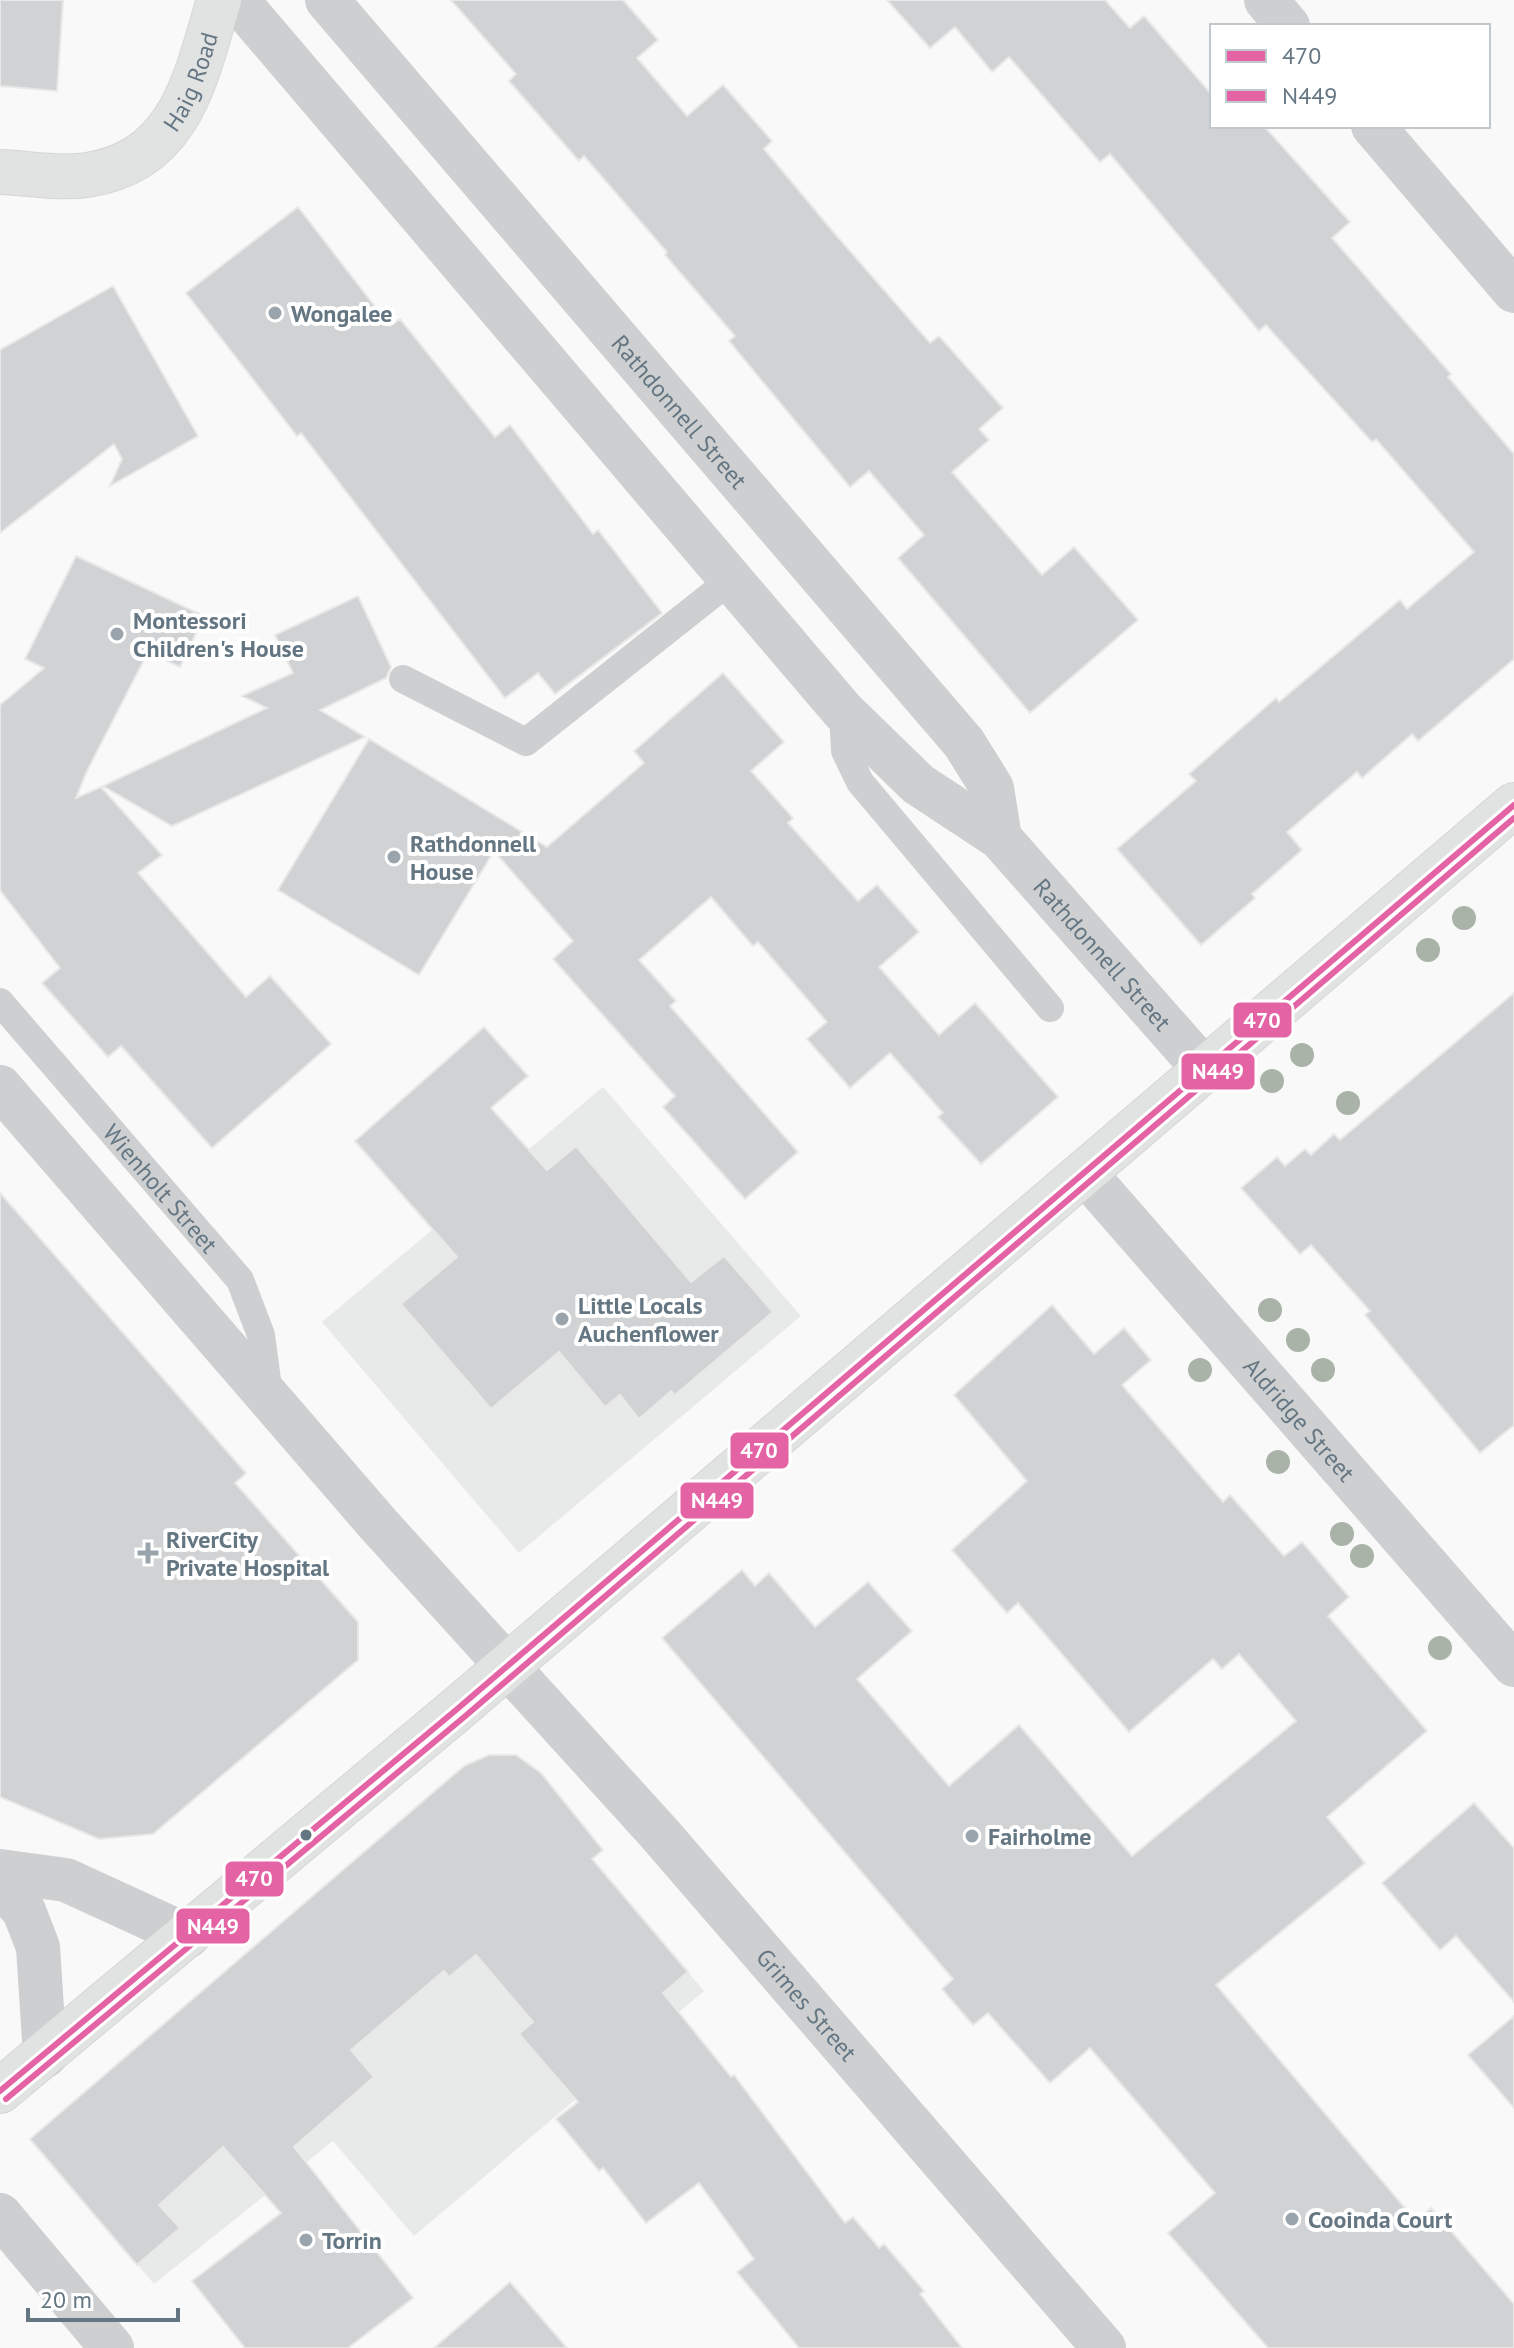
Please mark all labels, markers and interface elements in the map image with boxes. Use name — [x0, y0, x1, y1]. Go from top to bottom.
legend — [1210, 24, 1490, 128]
street label: Haig Road — [156, 28, 224, 137]
text: 470 — [1282, 40, 1321, 71]
text: N449 — [1282, 80, 1337, 111]
place label: Wongalee — [291, 298, 392, 329]
marker: Wongalee — [266, 304, 284, 322]
street label: Rathdonnell Street — [605, 328, 754, 495]
place label: Montessori Children's House — [133, 605, 304, 664]
marker: Montessori Children's House — [108, 625, 126, 643]
place label: Rathdonnell House — [410, 828, 537, 887]
marker: Rathdonnell House — [385, 848, 403, 866]
street label: Rathdonnell Street — [1027, 871, 1178, 1037]
line badge: 470 — [1232, 1001, 1293, 1039]
text: 470 — [1243, 1006, 1281, 1034]
line badge: N449 — [1180, 1052, 1256, 1091]
text: N449 — [1192, 1057, 1244, 1085]
street label: Wienholt Street — [97, 1117, 225, 1259]
place label: Little Locals Auchenflower — [578, 1290, 719, 1349]
marker: Little Locals Auchenflower — [553, 1310, 571, 1328]
street label: Aldridge Street — [1237, 1351, 1362, 1488]
line badge: 470 — [729, 1431, 790, 1470]
text: 470 — [740, 1436, 778, 1464]
line badge: N449 — [679, 1481, 755, 1520]
text: N449 — [691, 1486, 743, 1514]
place label: RiverCity Private Hospital — [166, 1524, 330, 1583]
marker: RiverCity Private Hospital — [137, 1542, 159, 1564]
place label: Fairholme — [988, 1821, 1092, 1852]
unlabelled marker — [298, 1827, 314, 1843]
marker: Fairholme — [963, 1827, 981, 1845]
line badge: 470 — [224, 1860, 285, 1898]
text: 470 — [235, 1864, 273, 1892]
line badge: N449 — [175, 1907, 251, 1945]
text: N449 — [187, 1912, 239, 1940]
street label: Grimes Street — [750, 1942, 864, 2067]
place label: Cooinda Court — [1308, 2204, 1453, 2235]
marker: Cooinda Court — [1283, 2210, 1301, 2228]
place label: Torrin — [322, 2225, 382, 2256]
marker: Torrin — [297, 2231, 315, 2249]
scale bar — [28, 2272, 178, 2322]
text: 20 m — [40, 2284, 92, 2315]

